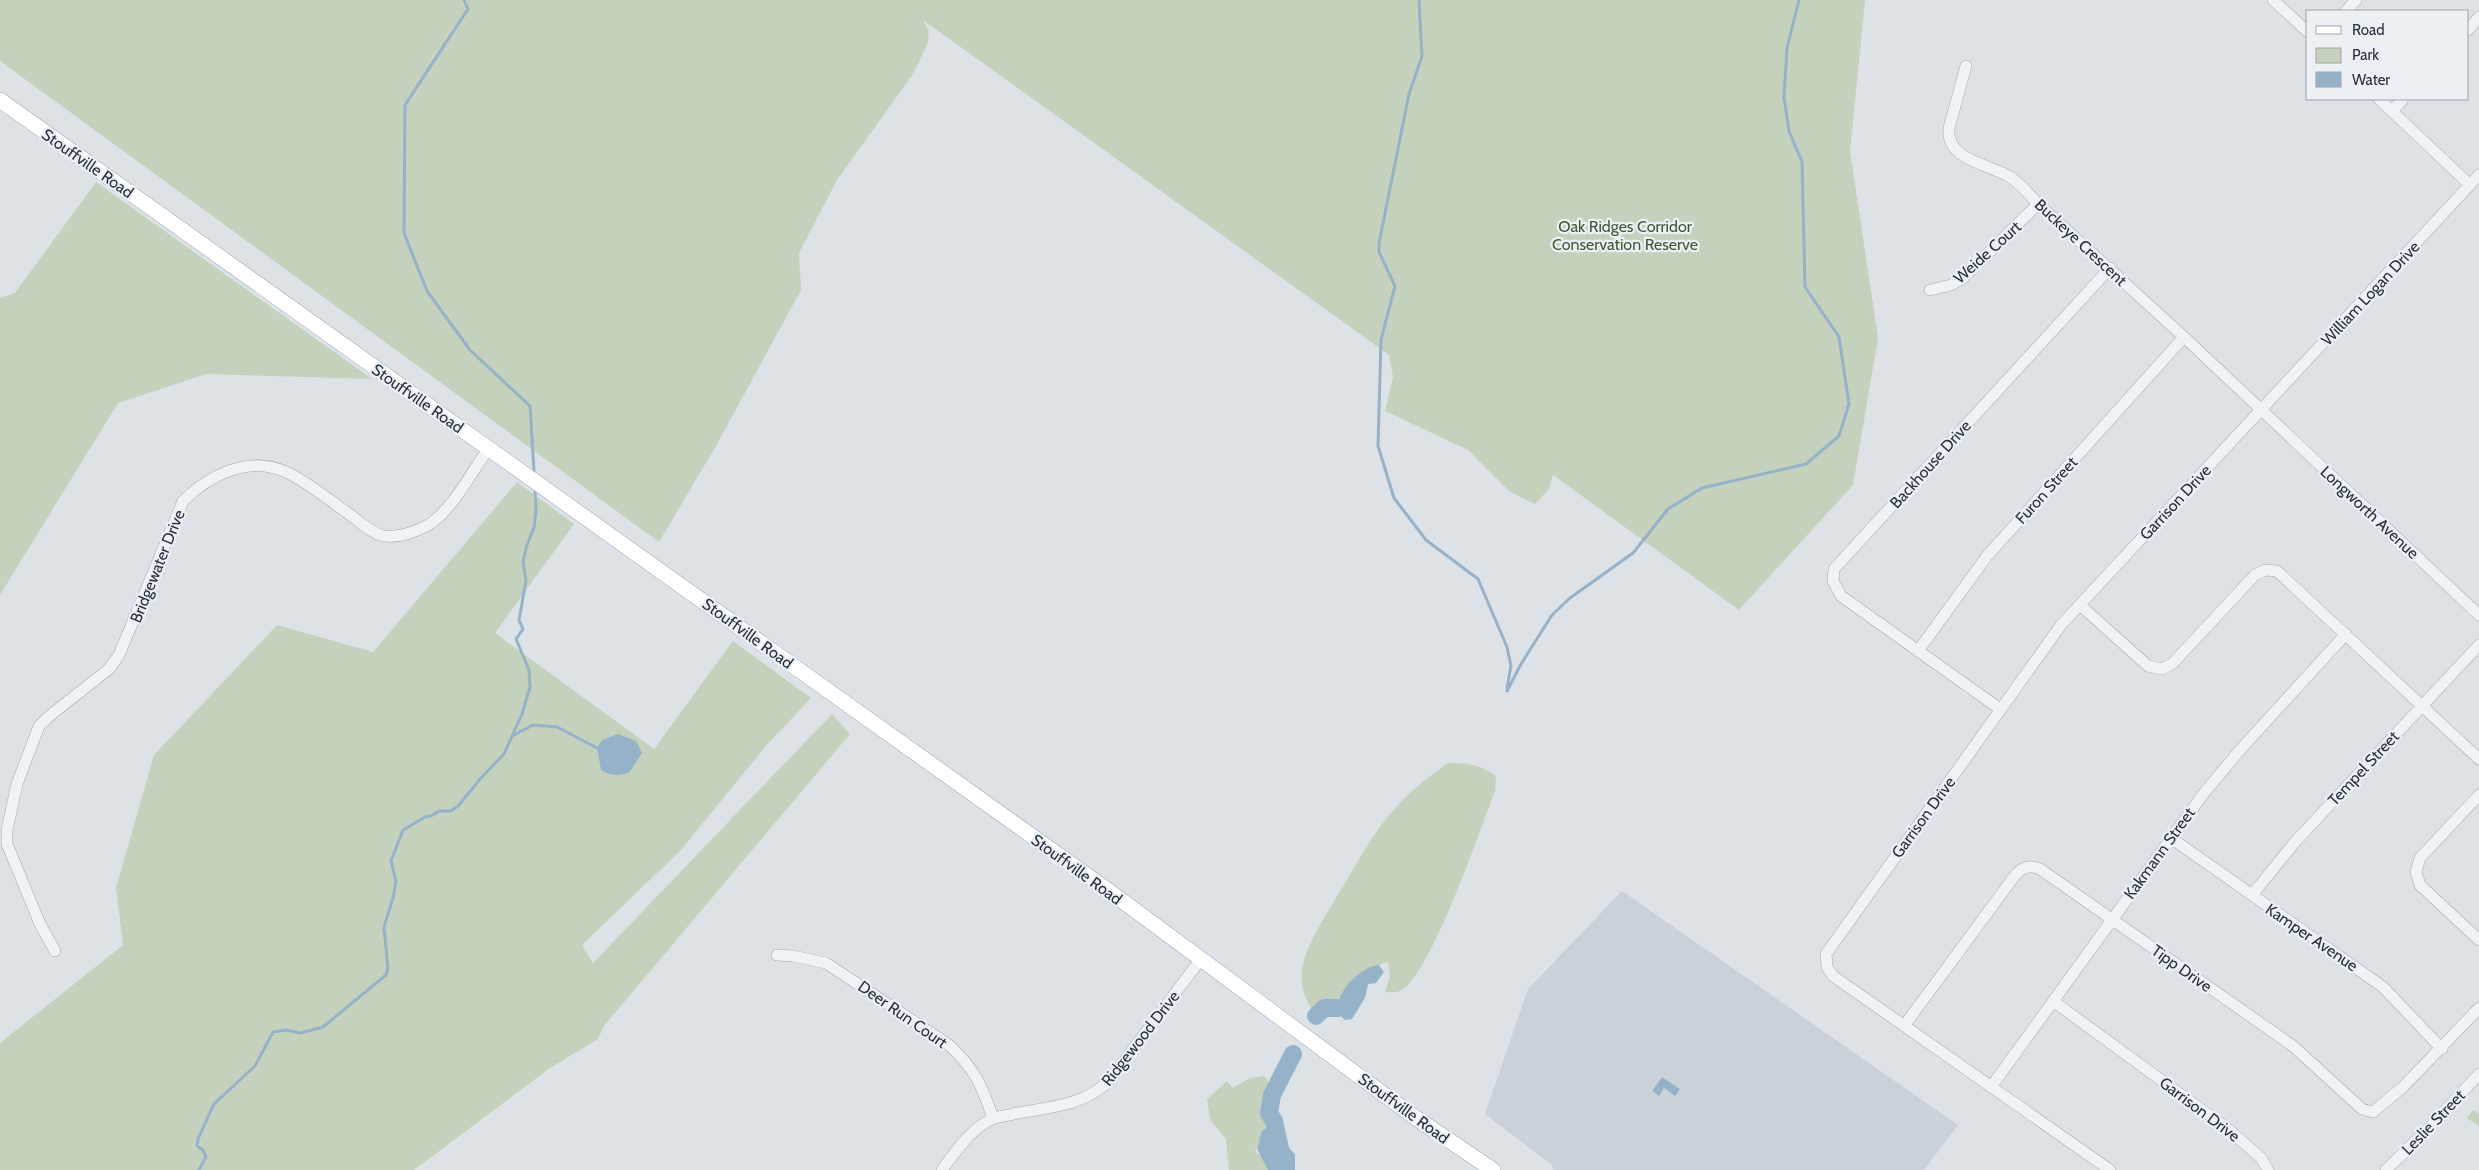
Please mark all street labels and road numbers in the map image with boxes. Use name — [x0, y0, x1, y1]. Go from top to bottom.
street label: Stouffville Road — [38, 125, 137, 202]
street label: Buckeye Crescent — [2031, 195, 2131, 290]
street label: Weide Court — [1950, 217, 2025, 288]
street label: William Logan Drive — [2317, 237, 2424, 349]
street label: Stouffville Road — [368, 360, 467, 437]
street label: Backhouse Drive — [1886, 416, 1975, 512]
street label: Furon Street — [2011, 453, 2082, 528]
street label: Garrison Drive — [2136, 461, 2215, 544]
street label: Longworth Avenue — [2317, 462, 2423, 563]
street label: Bridgewater Drive — [126, 507, 189, 625]
street label: Stouffville Road — [699, 594, 797, 673]
street label: Tempel Street — [2324, 727, 2403, 810]
street label: Garrison Drive — [1888, 773, 1959, 862]
street label: Kakmann Street — [2120, 803, 2199, 903]
street label: Stouffville Road — [1028, 830, 1126, 909]
street label: Kamper Avenue — [2262, 900, 2361, 975]
street label: Tipp Drive — [2148, 941, 2215, 996]
street label: Deer Run Court — [855, 977, 951, 1052]
street label: Ridgewood Drive — [1097, 987, 1183, 1090]
street label: Stouffville Road — [1355, 1069, 1453, 1148]
street label: Garrison Drive — [2156, 1073, 2244, 1146]
street label: Leslie Street — [2398, 1086, 2469, 1159]

